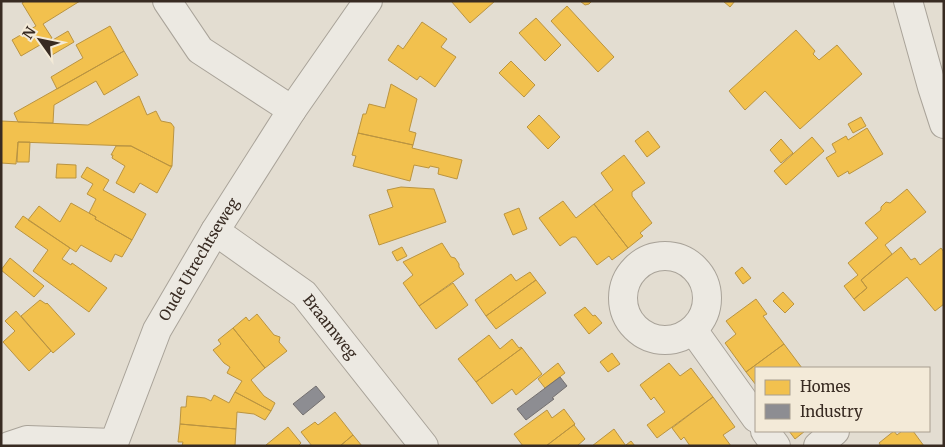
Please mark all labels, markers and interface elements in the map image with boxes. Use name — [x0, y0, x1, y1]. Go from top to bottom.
north arrow — [15, 15, 65, 65]
text: N — [19, 23, 40, 42]
street label: Oude Utrechtseweg — [154, 194, 243, 324]
street label: Braamweg — [299, 291, 362, 363]
legend — [755, 367, 930, 432]
text: Homes — [800, 377, 851, 396]
text: Industry — [800, 402, 863, 421]

